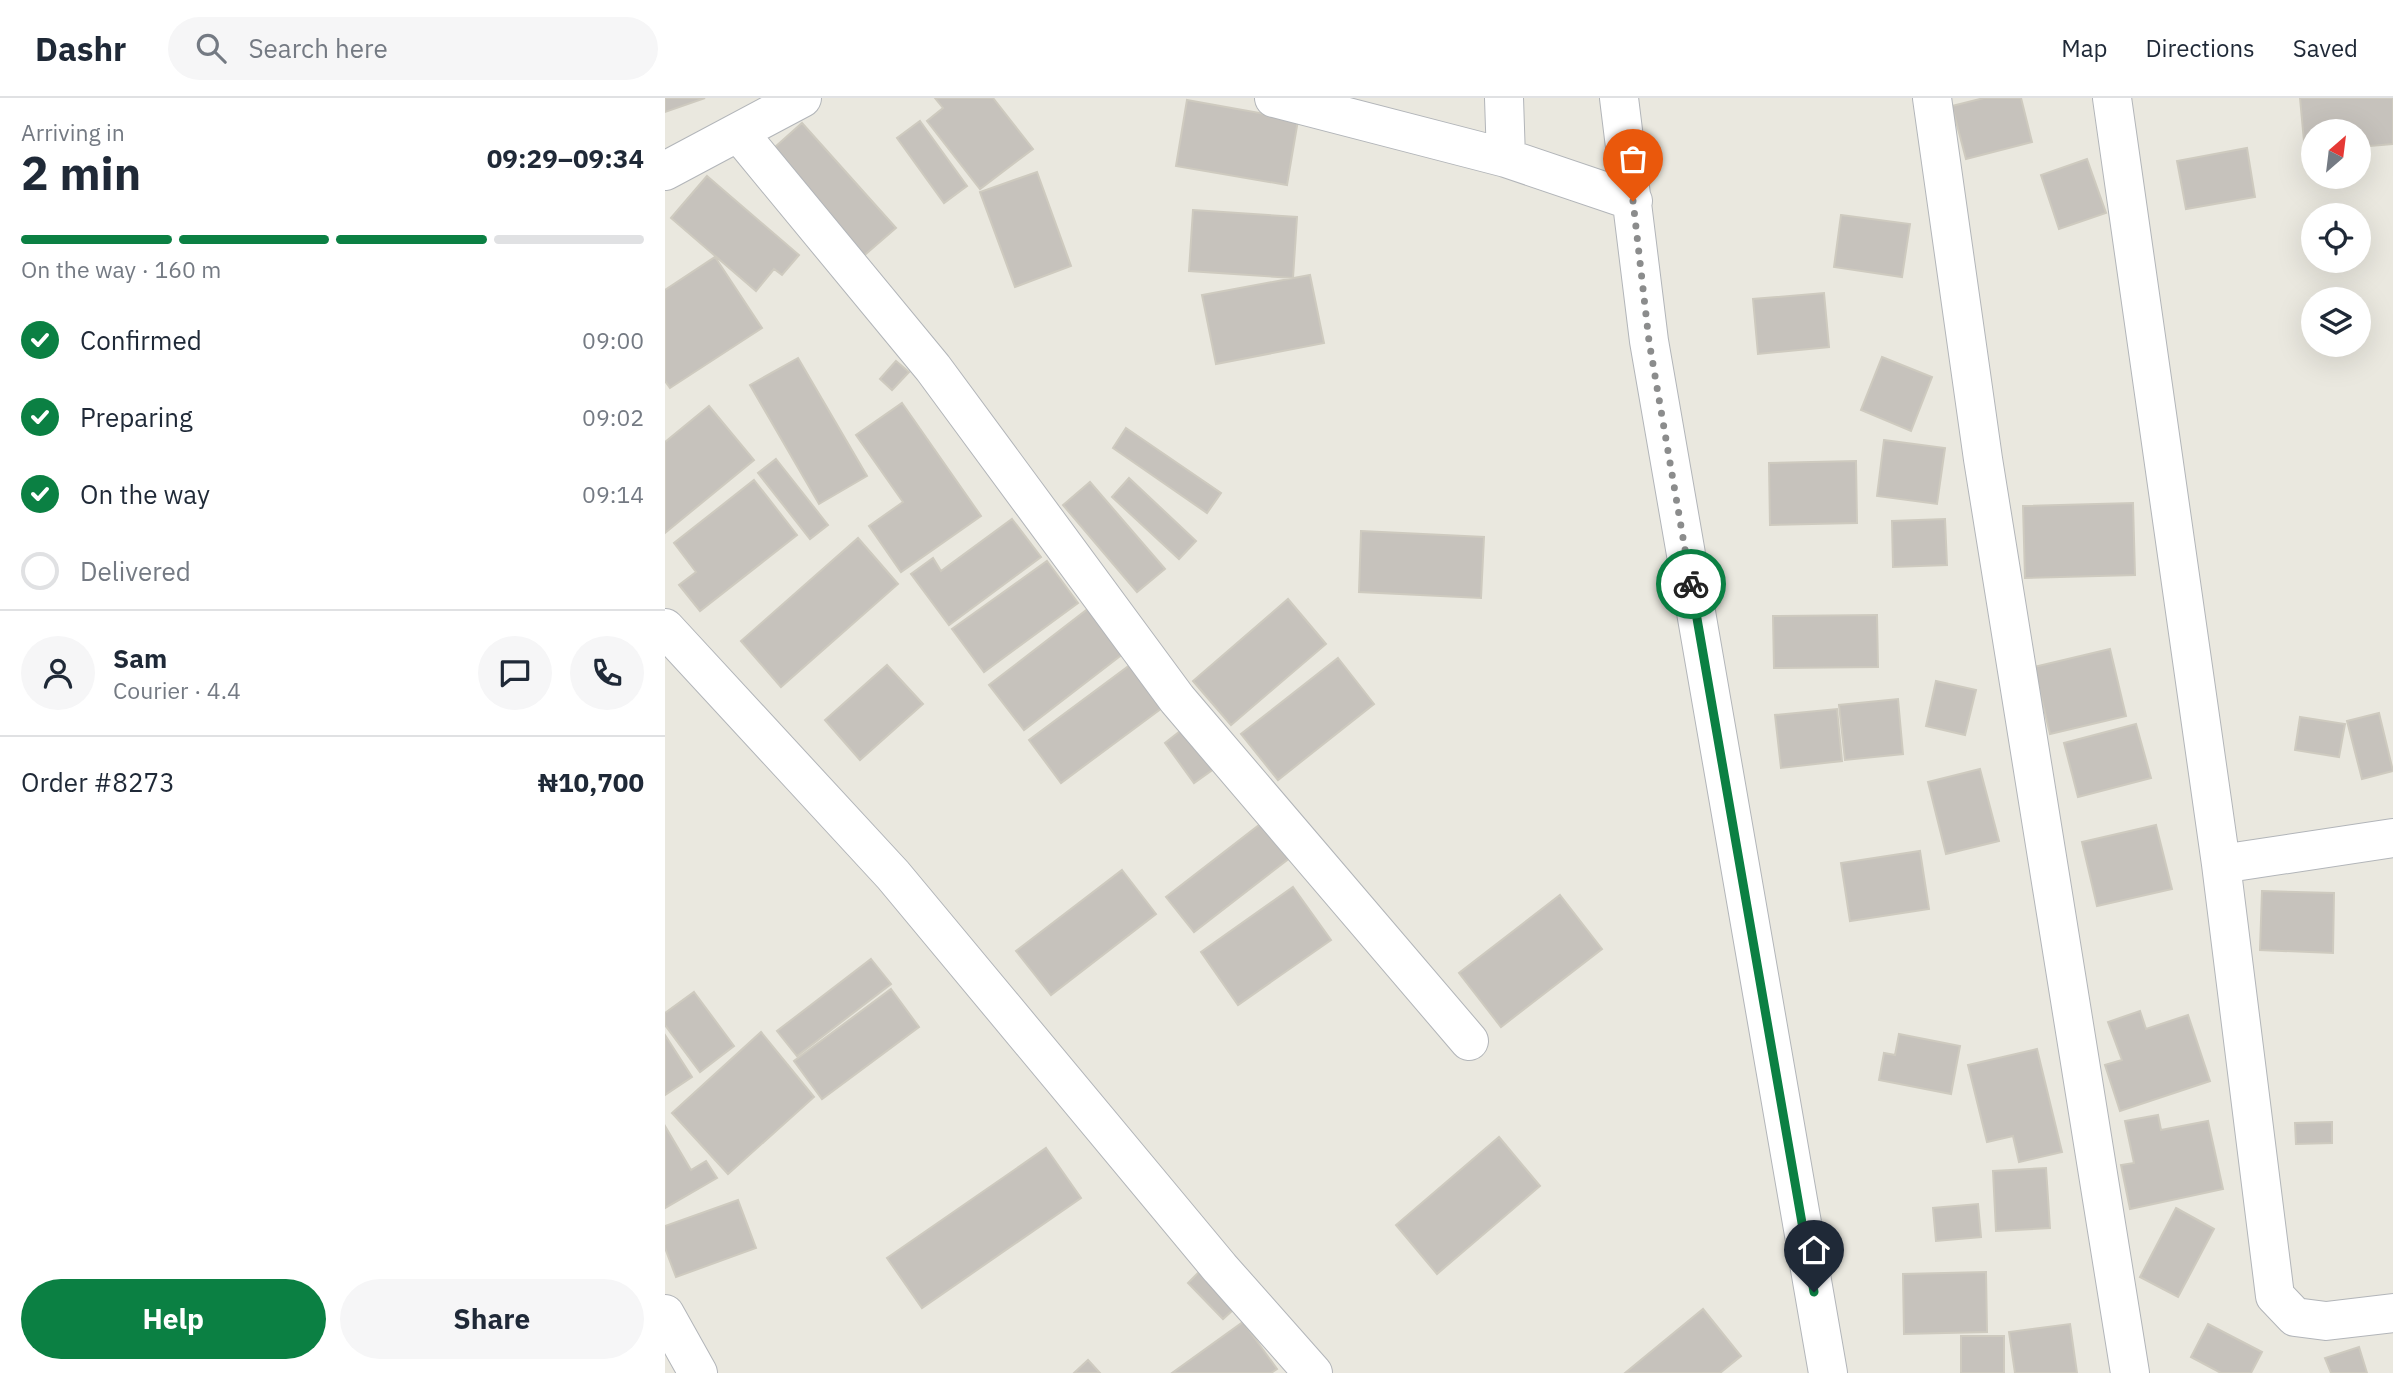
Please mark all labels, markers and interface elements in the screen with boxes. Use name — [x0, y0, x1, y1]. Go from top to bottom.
search box — [168, 17, 658, 80]
text: Dashr — [35, 27, 126, 70]
icon: search — [192, 29, 230, 67]
text: Search here — [248, 31, 388, 65]
text: Map — [2061, 32, 2107, 64]
text: Directions — [2145, 32, 2255, 64]
text: Saved — [2293, 32, 2358, 64]
text: Arriving in — [21, 117, 125, 147]
north arrow — [2301, 119, 2371, 189]
map controls — [2301, 119, 2371, 357]
pin — [1603, 129, 1663, 201]
icon: bag — [1614, 140, 1652, 178]
text: 09:29–09:34 — [487, 141, 644, 175]
text: 2 min — [21, 143, 141, 203]
button: locate — [2301, 203, 2371, 273]
text: On the way · 160 m — [21, 254, 221, 284]
button: layers — [2301, 287, 2371, 357]
icon: check — [21, 321, 59, 359]
text: Confirmed — [80, 323, 202, 357]
text: 09:00 — [582, 325, 644, 355]
icon: check — [21, 398, 59, 436]
text: Preparing — [80, 400, 193, 434]
text: 09:02 — [582, 402, 644, 432]
icon: check — [21, 475, 59, 513]
text: On the way — [80, 477, 210, 511]
text: 09:14 — [582, 479, 644, 509]
courier — [1656, 549, 1726, 619]
text: Delivered — [80, 554, 191, 588]
icon: bike — [1672, 565, 1710, 603]
button: person — [21, 636, 95, 710]
button: chat — [478, 636, 552, 710]
button: phone — [570, 636, 644, 710]
text: Sam — [113, 641, 167, 675]
text: Courier · 4.4 — [113, 675, 241, 705]
text: Order #8273 — [21, 765, 175, 799]
text: ₦10,700 — [538, 765, 644, 799]
pin — [1784, 1220, 1844, 1292]
icon: home — [1795, 1231, 1833, 1269]
button: Help — [21, 1279, 326, 1359]
button: Share — [340, 1279, 644, 1359]

